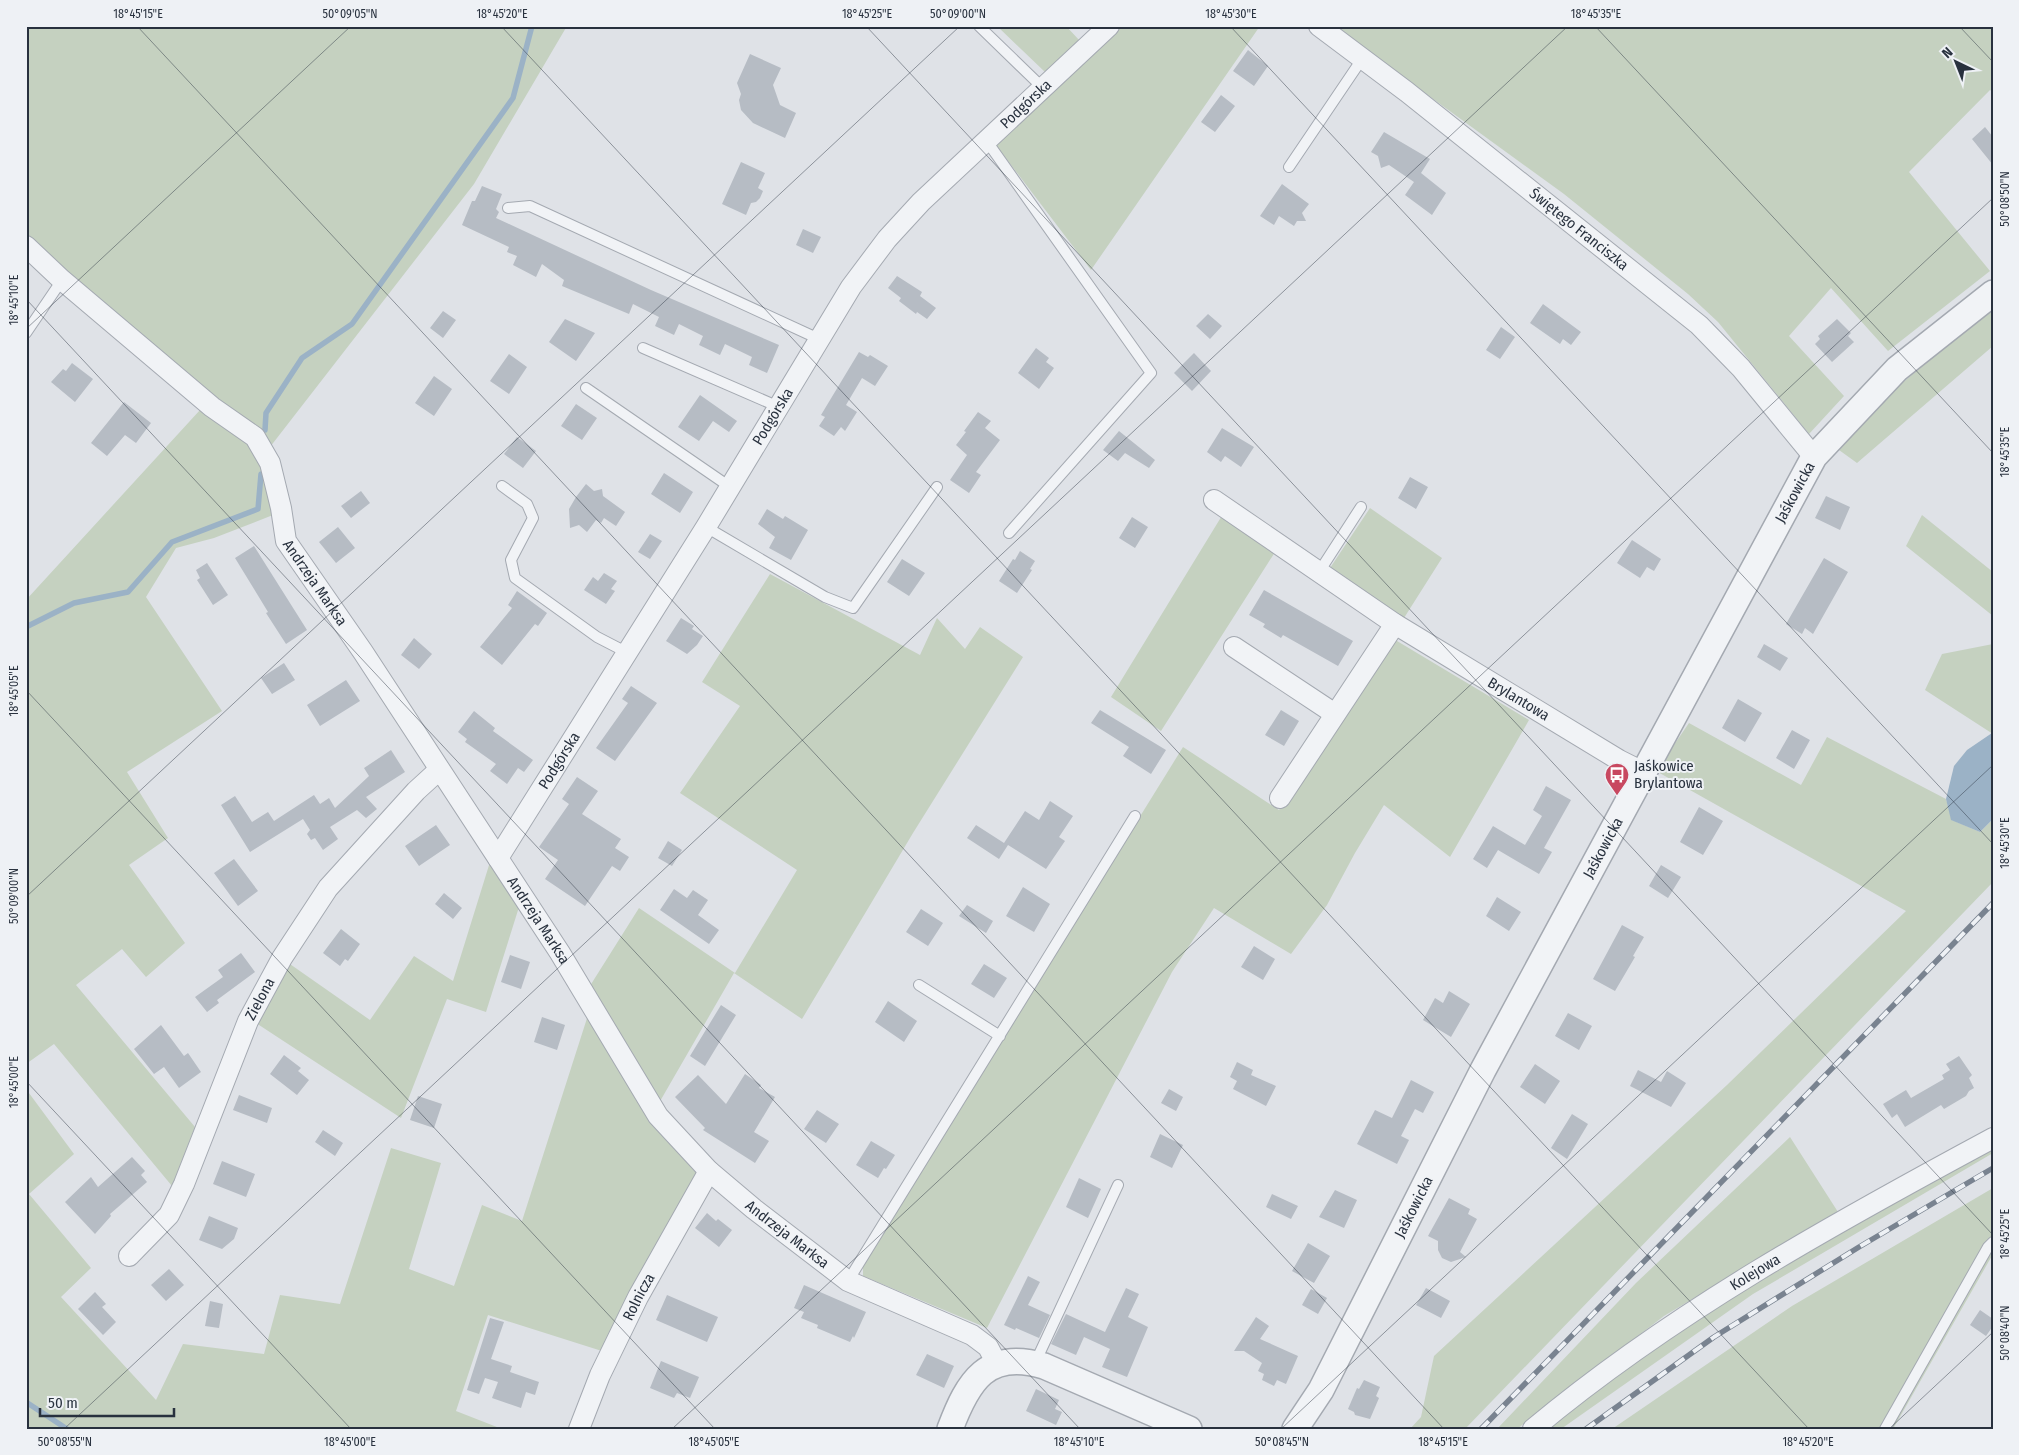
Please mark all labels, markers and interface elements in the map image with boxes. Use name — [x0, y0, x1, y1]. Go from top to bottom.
text: 18°45'15"E — [113, 7, 163, 21]
text: 50°09'05"N — [323, 7, 377, 21]
text: 18°45'20"E — [476, 7, 528, 21]
text: 18°45'25"E — [842, 7, 892, 21]
text: 50°09'00"N — [930, 7, 986, 21]
text: 18°45'30"E — [1205, 7, 1257, 21]
text: 18°45'35"E — [1571, 7, 1622, 21]
north arrow — [1932, 38, 1982, 88]
text: N — [1939, 44, 1956, 62]
street label: Podgórska — [996, 76, 1055, 132]
text: 50°08'50"N — [1998, 171, 2012, 227]
street label: Świętego Franciszka — [1526, 184, 1632, 274]
text: 18°45'10"E — [7, 274, 21, 325]
street label: Podgórska — [749, 385, 797, 448]
text: 18°45'35"E — [1998, 426, 2012, 477]
street label: Jaśkowicka — [1771, 459, 1819, 526]
street label: Andrzeja Marksa — [279, 536, 351, 629]
text: 18°45'05"E — [7, 665, 21, 717]
street label: Brylantowa — [1484, 673, 1553, 725]
street label: Podgórska — [535, 729, 584, 792]
place label: Jaśkowice Brylantowa — [1634, 757, 1703, 792]
bus stop icon: Jaśkowice Brylantowa — [1604, 762, 1630, 796]
street label: Jaśkowicka — [1579, 814, 1627, 881]
text: 18°45'30"E — [1998, 817, 2012, 869]
text: 50°09'00"N — [7, 868, 21, 924]
street label: Andrzeja Marksa — [504, 873, 574, 967]
street label: Zielona — [241, 975, 279, 1023]
text: 18°45'00"E — [7, 1056, 21, 1108]
street label: Jaśkowicka — [1391, 1173, 1437, 1241]
street label: Andrzeja Marksa — [742, 1197, 833, 1272]
text: 18°45'25"E — [1998, 1209, 2012, 1259]
street label: Kolejowa — [1727, 1250, 1783, 1294]
street label: Rolnicza — [619, 1270, 659, 1324]
text: 50°08'40"N — [1998, 1305, 2012, 1361]
scale bar — [40, 1385, 174, 1417]
text: 50 m — [48, 1394, 78, 1412]
text: 50°08'55"N — [38, 1435, 92, 1449]
text: 18°45'00"E — [324, 1435, 376, 1449]
text: 18°45'05"E — [688, 1435, 740, 1449]
text: 18°45'10"E — [1054, 1435, 1105, 1449]
text: 50°08'45"N — [1255, 1435, 1309, 1449]
text: 18°45'15"E — [1418, 1435, 1468, 1449]
text: 18°45'20"E — [1782, 1435, 1834, 1449]

